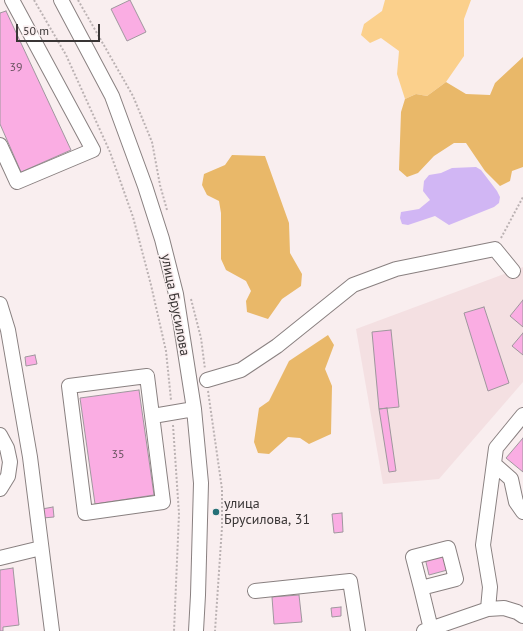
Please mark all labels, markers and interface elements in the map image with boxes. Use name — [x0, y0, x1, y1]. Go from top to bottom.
scale bar — [18, 16, 102, 42]
text: 50 m — [23, 23, 49, 38]
house number: 39 — [9, 61, 23, 75]
street label: улица Брусилова — [157, 253, 193, 357]
house number: 35 — [111, 448, 125, 462]
place label: улица Брусилова, 31 — [224, 496, 310, 528]
marker: улица Брусилова, 31 — [211, 507, 221, 517]

